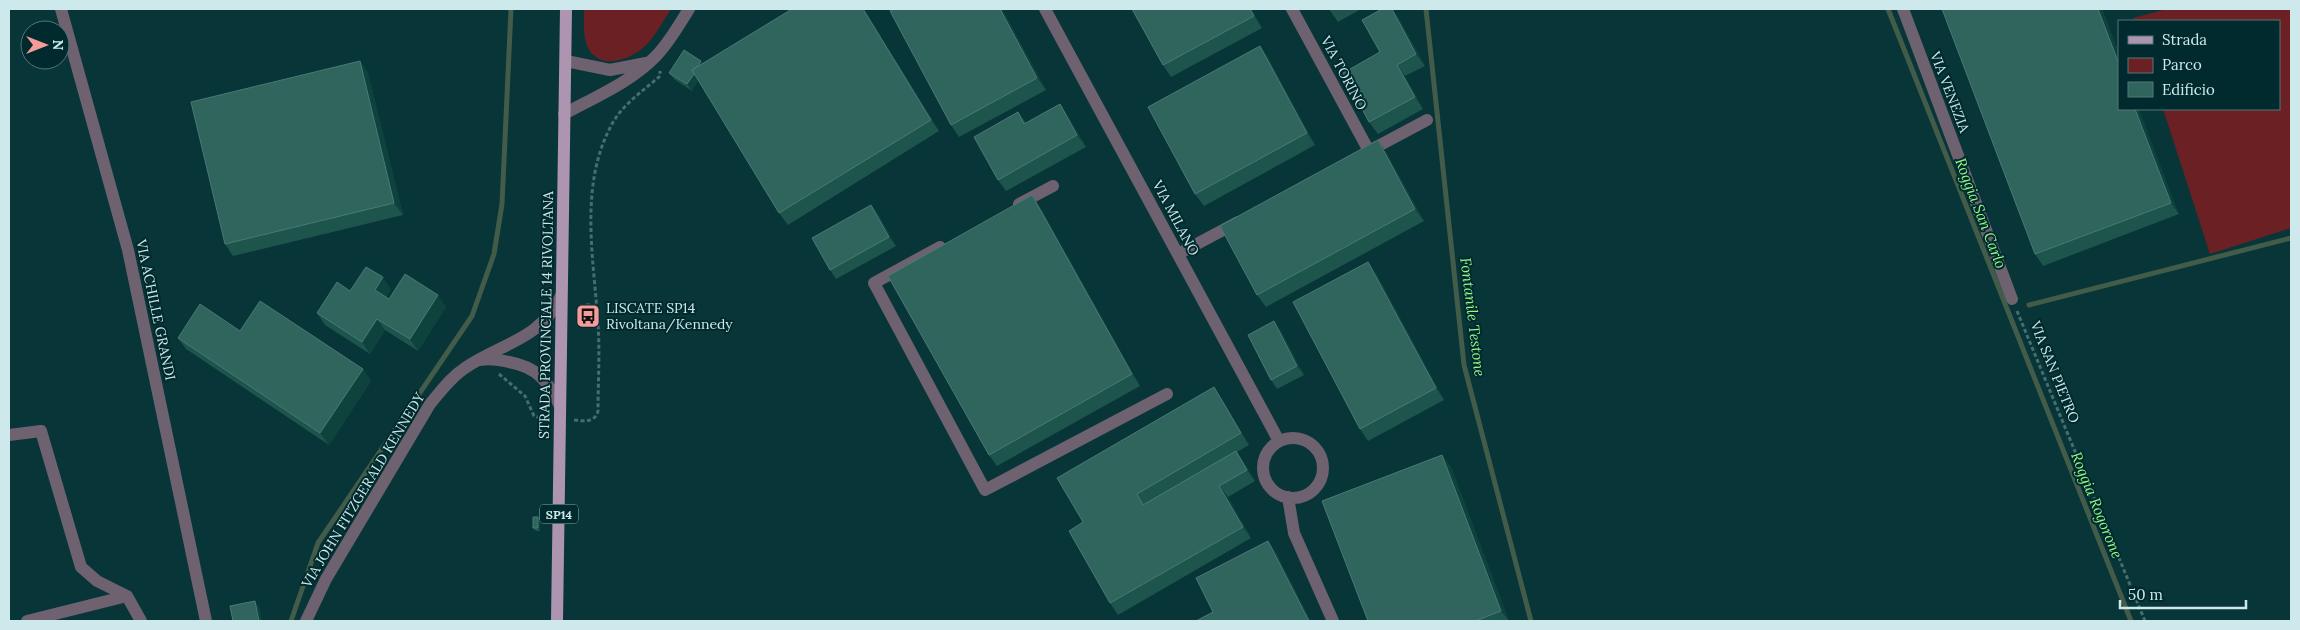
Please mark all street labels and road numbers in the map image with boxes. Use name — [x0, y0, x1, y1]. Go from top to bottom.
street label: VIA TORINO — [1316, 32, 1371, 113]
street label: VIA VENEZIA — [1926, 48, 1974, 135]
street label: VIA MILANO — [1148, 176, 1203, 259]
street label: STRADA PROVINCIALE 14 RIVOLTANA — [535, 191, 557, 439]
street label: VIA ACHILLE GRANDI — [132, 237, 180, 382]
street label: VIA SAN PIETRO — [2026, 318, 2084, 425]
street label: VIA JOHN FITZGERALD KENNEDY — [297, 388, 429, 592]
road number: SP14 — [540, 504, 578, 524]

